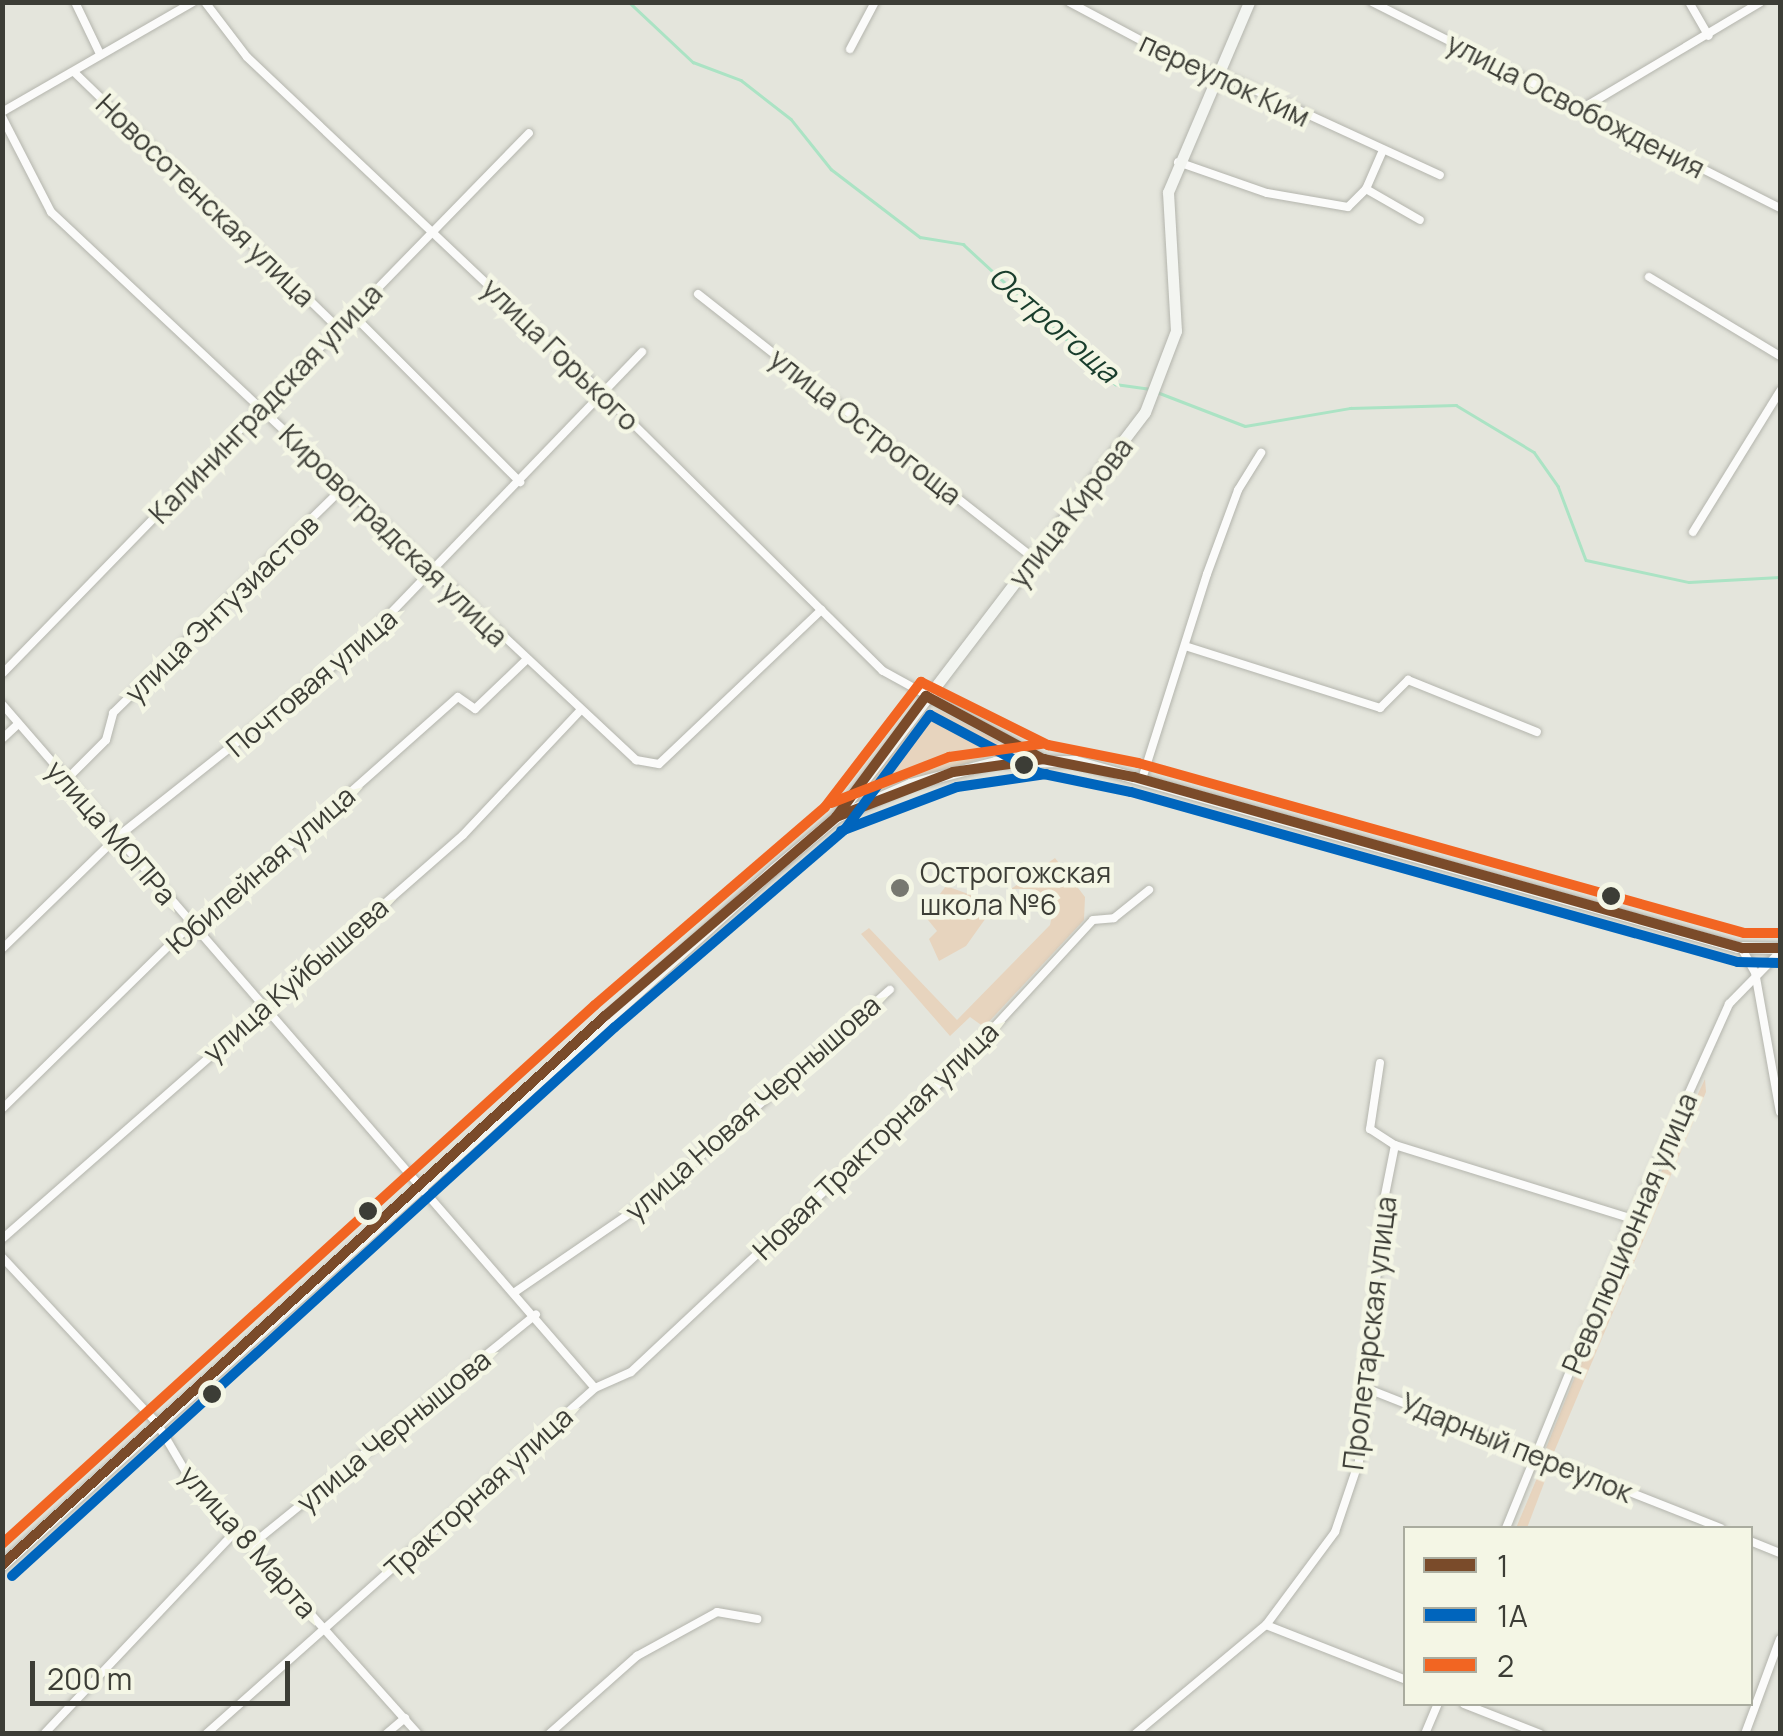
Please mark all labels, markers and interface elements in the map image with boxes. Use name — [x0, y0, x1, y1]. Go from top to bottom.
street label: переулок Ким — [1135, 25, 1315, 133]
street label: улица Освобождения — [1442, 25, 1710, 185]
street label: Новосотенская улица — [90, 87, 322, 313]
water label: Острогоща — [982, 258, 1126, 390]
street label: улица Горького — [476, 271, 646, 437]
street label: Калининградская улица — [142, 276, 388, 530]
street label: улица Острогоща — [764, 341, 968, 511]
street label: Кировоградская улица — [273, 417, 515, 653]
street label: улица Кирова — [1001, 430, 1139, 594]
street label: улица Энтузиастов — [117, 507, 325, 709]
street label: Почтовая улица — [219, 601, 403, 763]
street label: улица МОПРа — [40, 753, 184, 911]
unlabelled marker — [1014, 755, 1034, 775]
street label: Юбилейная улица — [159, 778, 361, 960]
place label: Острогожская школа №6 — [920, 855, 1111, 921]
marker: Острогожская школа №6 — [889, 877, 911, 899]
unlabelled marker — [1601, 886, 1621, 906]
street label: улица Куйбышева — [196, 890, 394, 1068]
street label: улица Новая Чернышова — [618, 987, 886, 1227]
street label: Новая Тракторная улица — [745, 1014, 1005, 1266]
street label: Революционная улица — [1555, 1088, 1703, 1378]
street label: Пролетарская улица — [1336, 1194, 1402, 1472]
unlabelled marker — [358, 1201, 378, 1221]
street label: улица Чернышова — [289, 1342, 497, 1518]
unlabelled marker — [202, 1384, 222, 1404]
street label: Ударный переулок — [1396, 1385, 1638, 1509]
street label: Тракторная улица — [377, 1399, 579, 1585]
street label: улица 8 Марта — [174, 1458, 324, 1624]
legend — [1403, 1526, 1753, 1706]
text: 1 — [1497, 1545, 1509, 1586]
text: 1А — [1497, 1595, 1528, 1636]
scale bar — [35, 1641, 295, 1703]
text: 2 — [1497, 1645, 1514, 1686]
text: 200 m — [47, 1658, 132, 1699]

